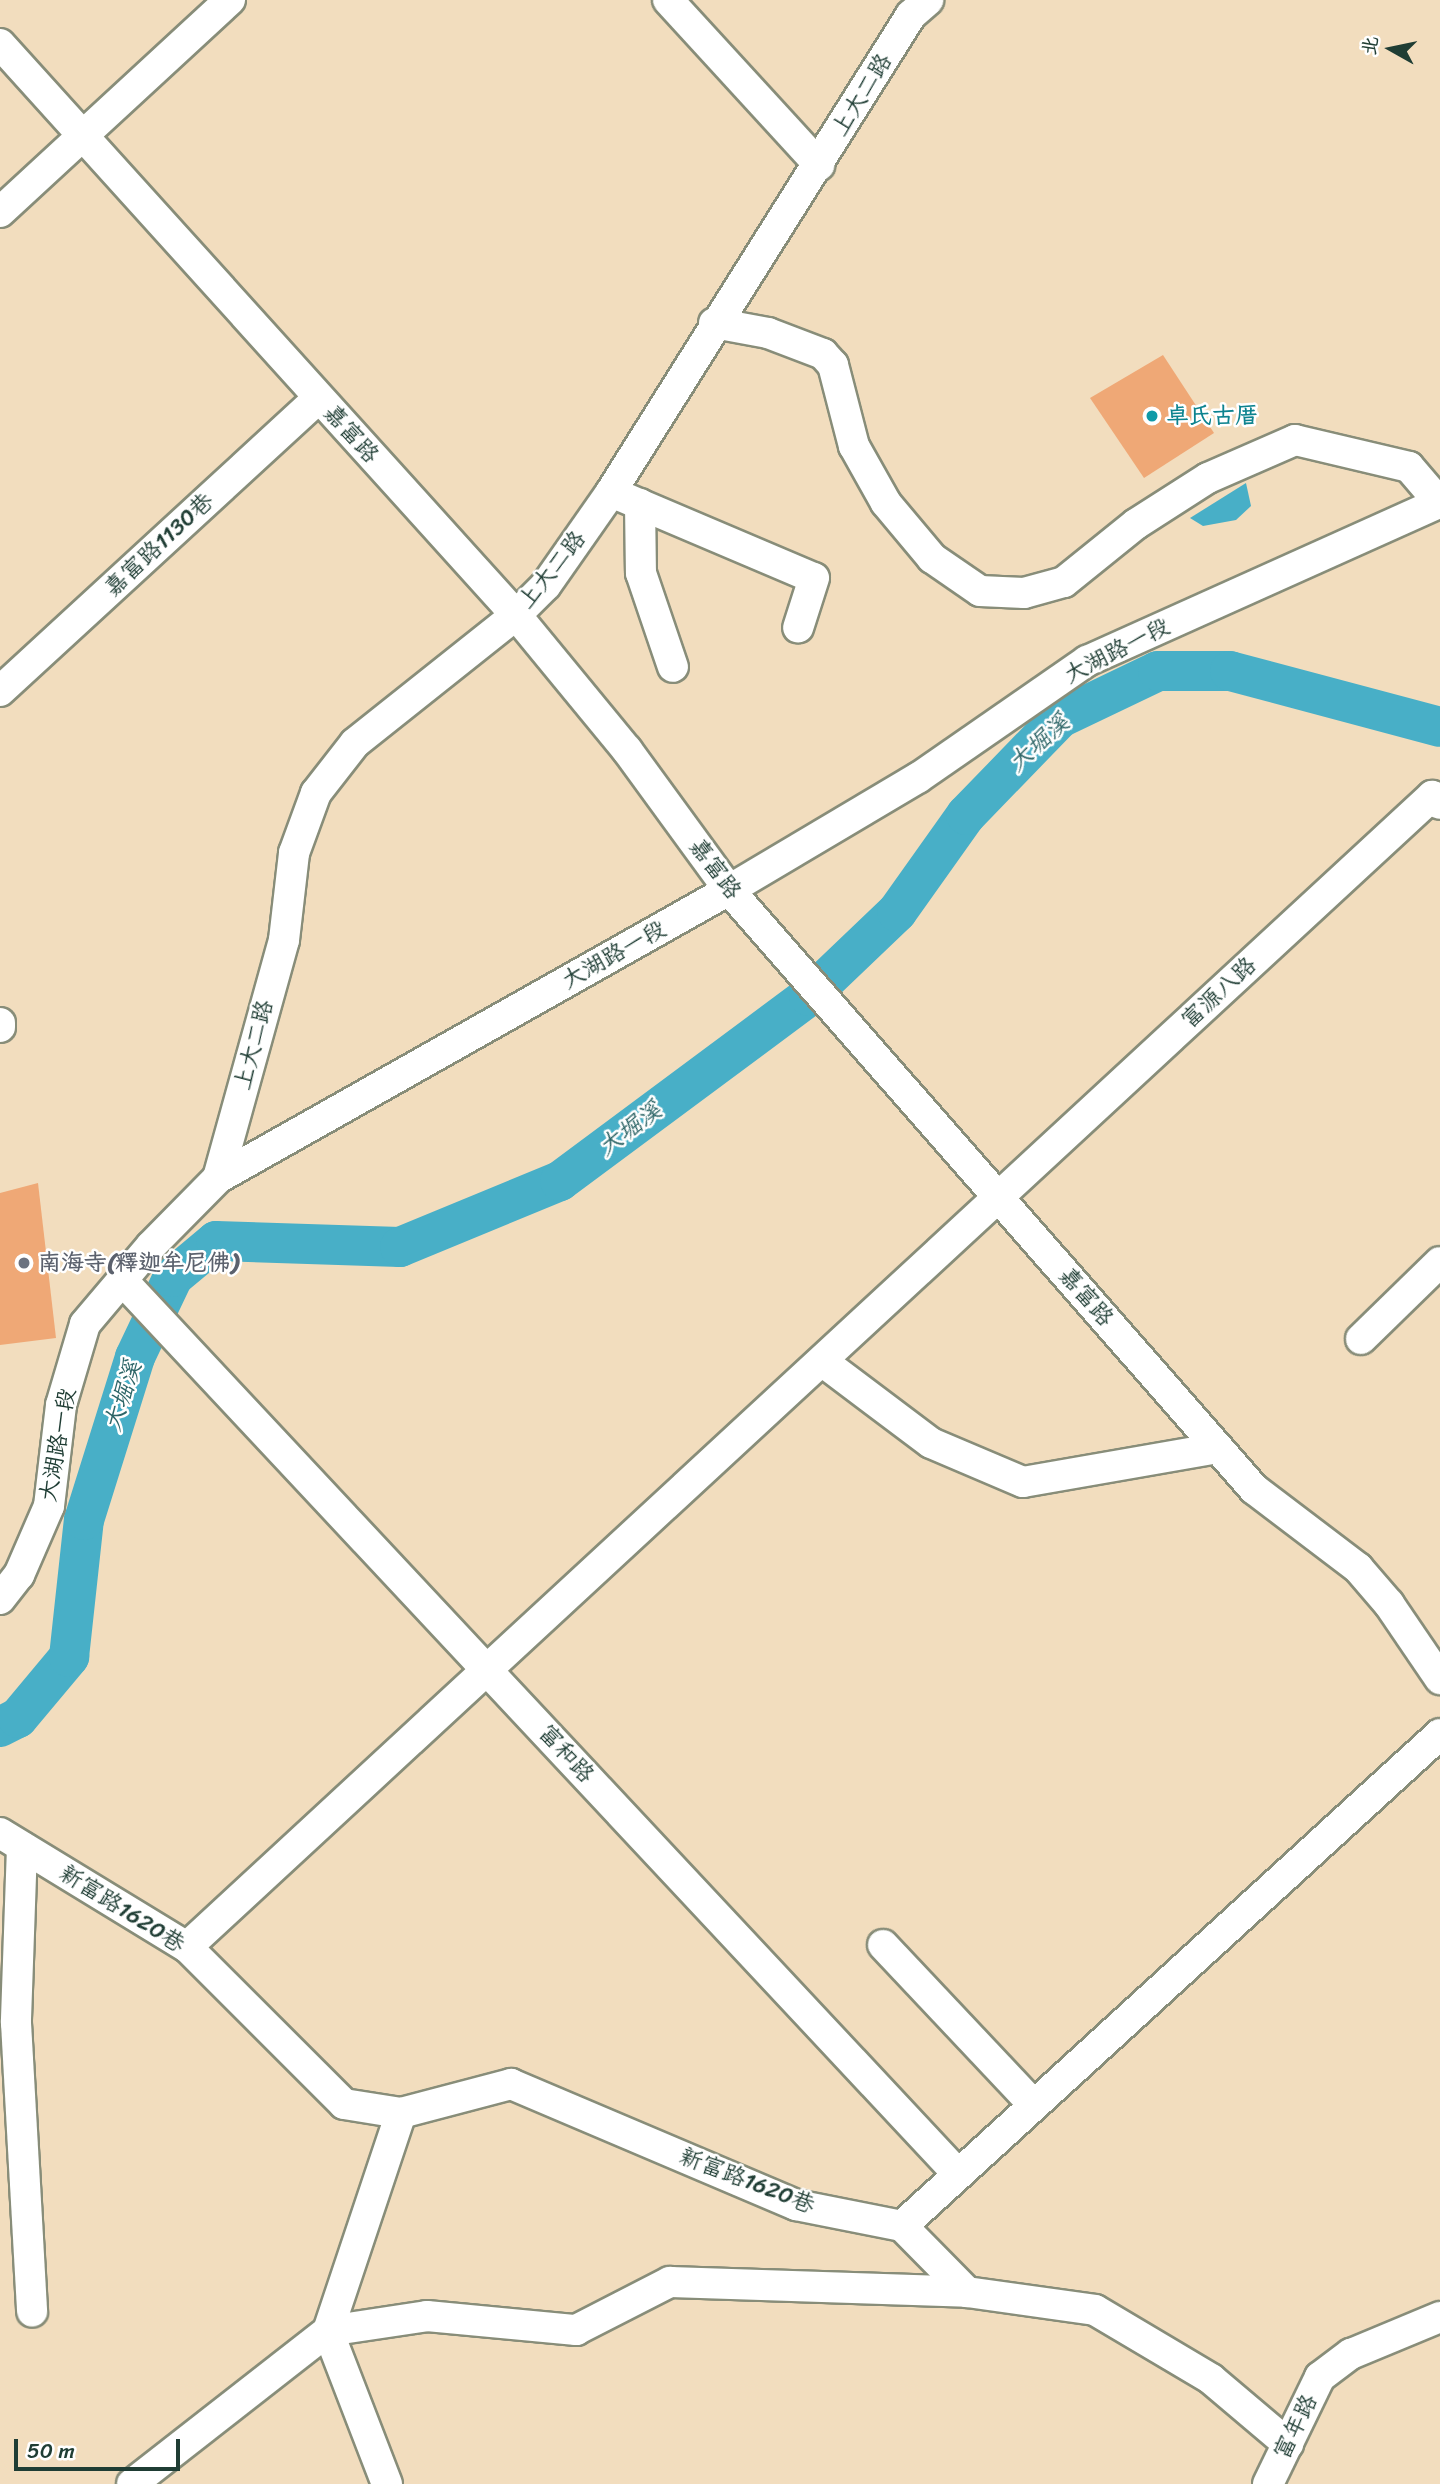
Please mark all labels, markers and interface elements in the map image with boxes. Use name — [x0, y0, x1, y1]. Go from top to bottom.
north arrow — [1356, 14, 1426, 84]
text: 北 — [1352, 34, 1388, 58]
street label: 上大二路 — [826, 49, 898, 141]
street label: 嘉富路 — [318, 399, 384, 469]
place label: 卓氏古厝 — [1166, 402, 1258, 430]
marker: 卓氏古厝 — [1144, 408, 1160, 424]
street label: 嘉富路1130巷 — [99, 488, 219, 602]
street label: 上大二路 — [512, 526, 592, 614]
street label: 大湖路一段 — [1060, 613, 1174, 689]
water label: 大堀溪 — [1003, 708, 1075, 778]
street label: 嘉富路 — [683, 833, 747, 905]
street label: 大湖路一段 — [557, 915, 671, 995]
street label: 富源八路 — [1176, 952, 1262, 1034]
street label: 上大二路 — [229, 997, 279, 1093]
water label: 大堀溪 — [593, 1096, 667, 1162]
place label: 南海寺(釋迦牟尼佛) — [38, 1249, 238, 1277]
marker: 南海寺(釋迦牟尼佛) — [16, 1255, 32, 1271]
street label: 嘉富路 — [1053, 1262, 1119, 1332]
water label: 大堀溪 — [98, 1357, 148, 1435]
street label: 大湖路一段 — [34, 1386, 82, 1504]
street label: 富和路 — [532, 1719, 600, 1789]
street label: 新富路1620巷 — [54, 1859, 190, 1959]
street label: 新富路1620巷 — [675, 2143, 819, 2219]
street label: 富年路 — [1268, 2390, 1324, 2464]
scale bar — [18, 2424, 184, 2468]
text: 50 m — [27, 2432, 75, 2470]

